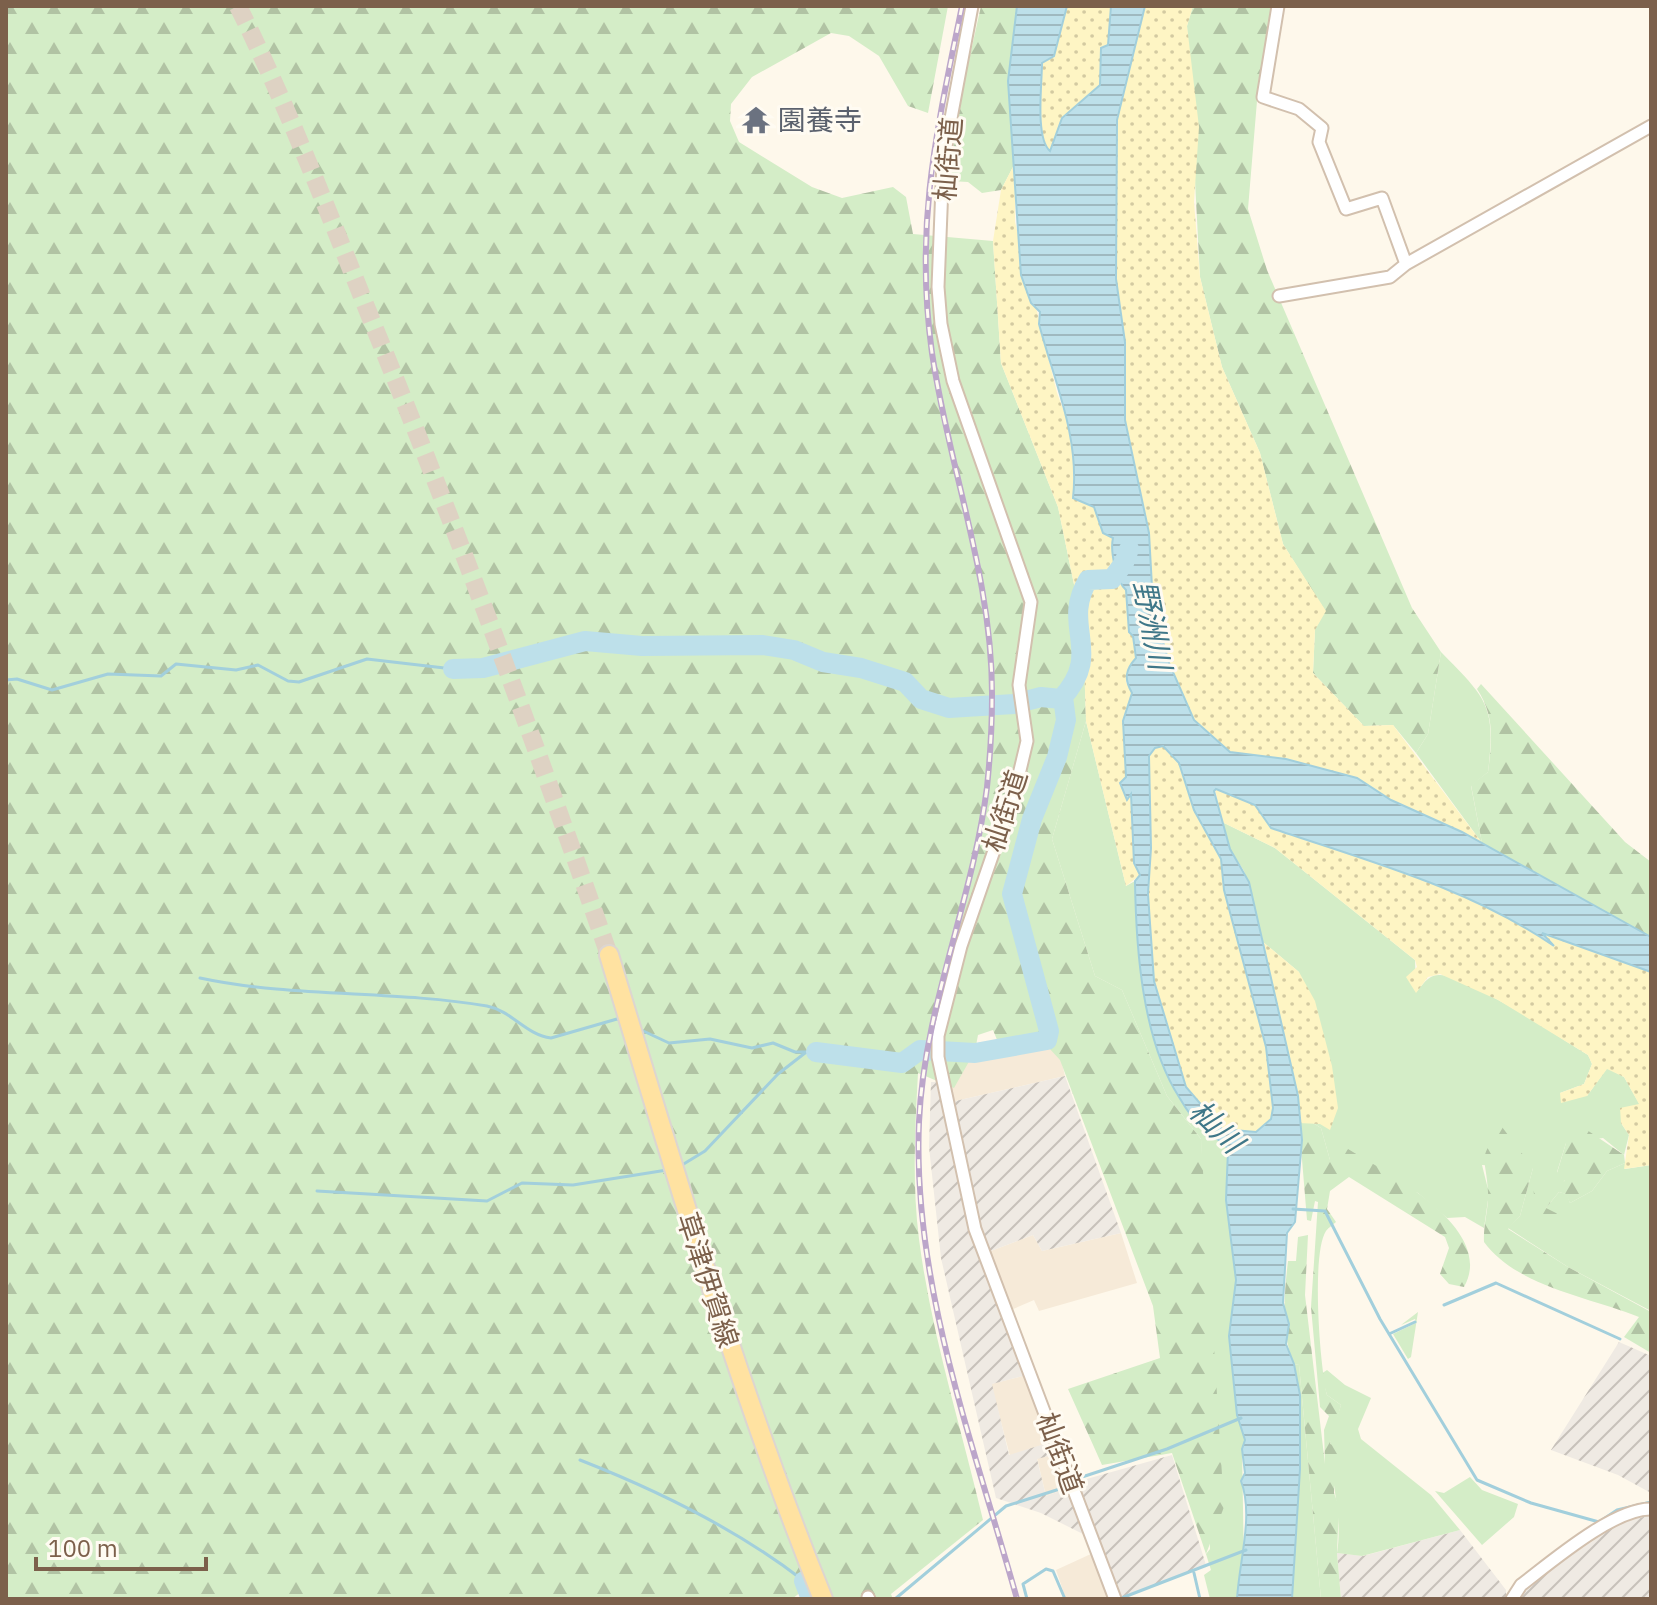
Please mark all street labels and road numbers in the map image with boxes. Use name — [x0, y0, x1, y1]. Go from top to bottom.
street label: 杣街道 — [925, 115, 970, 202]
street label: 杣街道 — [974, 765, 1035, 857]
street label: 草津伊賀線 — [669, 1208, 748, 1352]
street label: 杣街道 — [1029, 1407, 1092, 1499]

